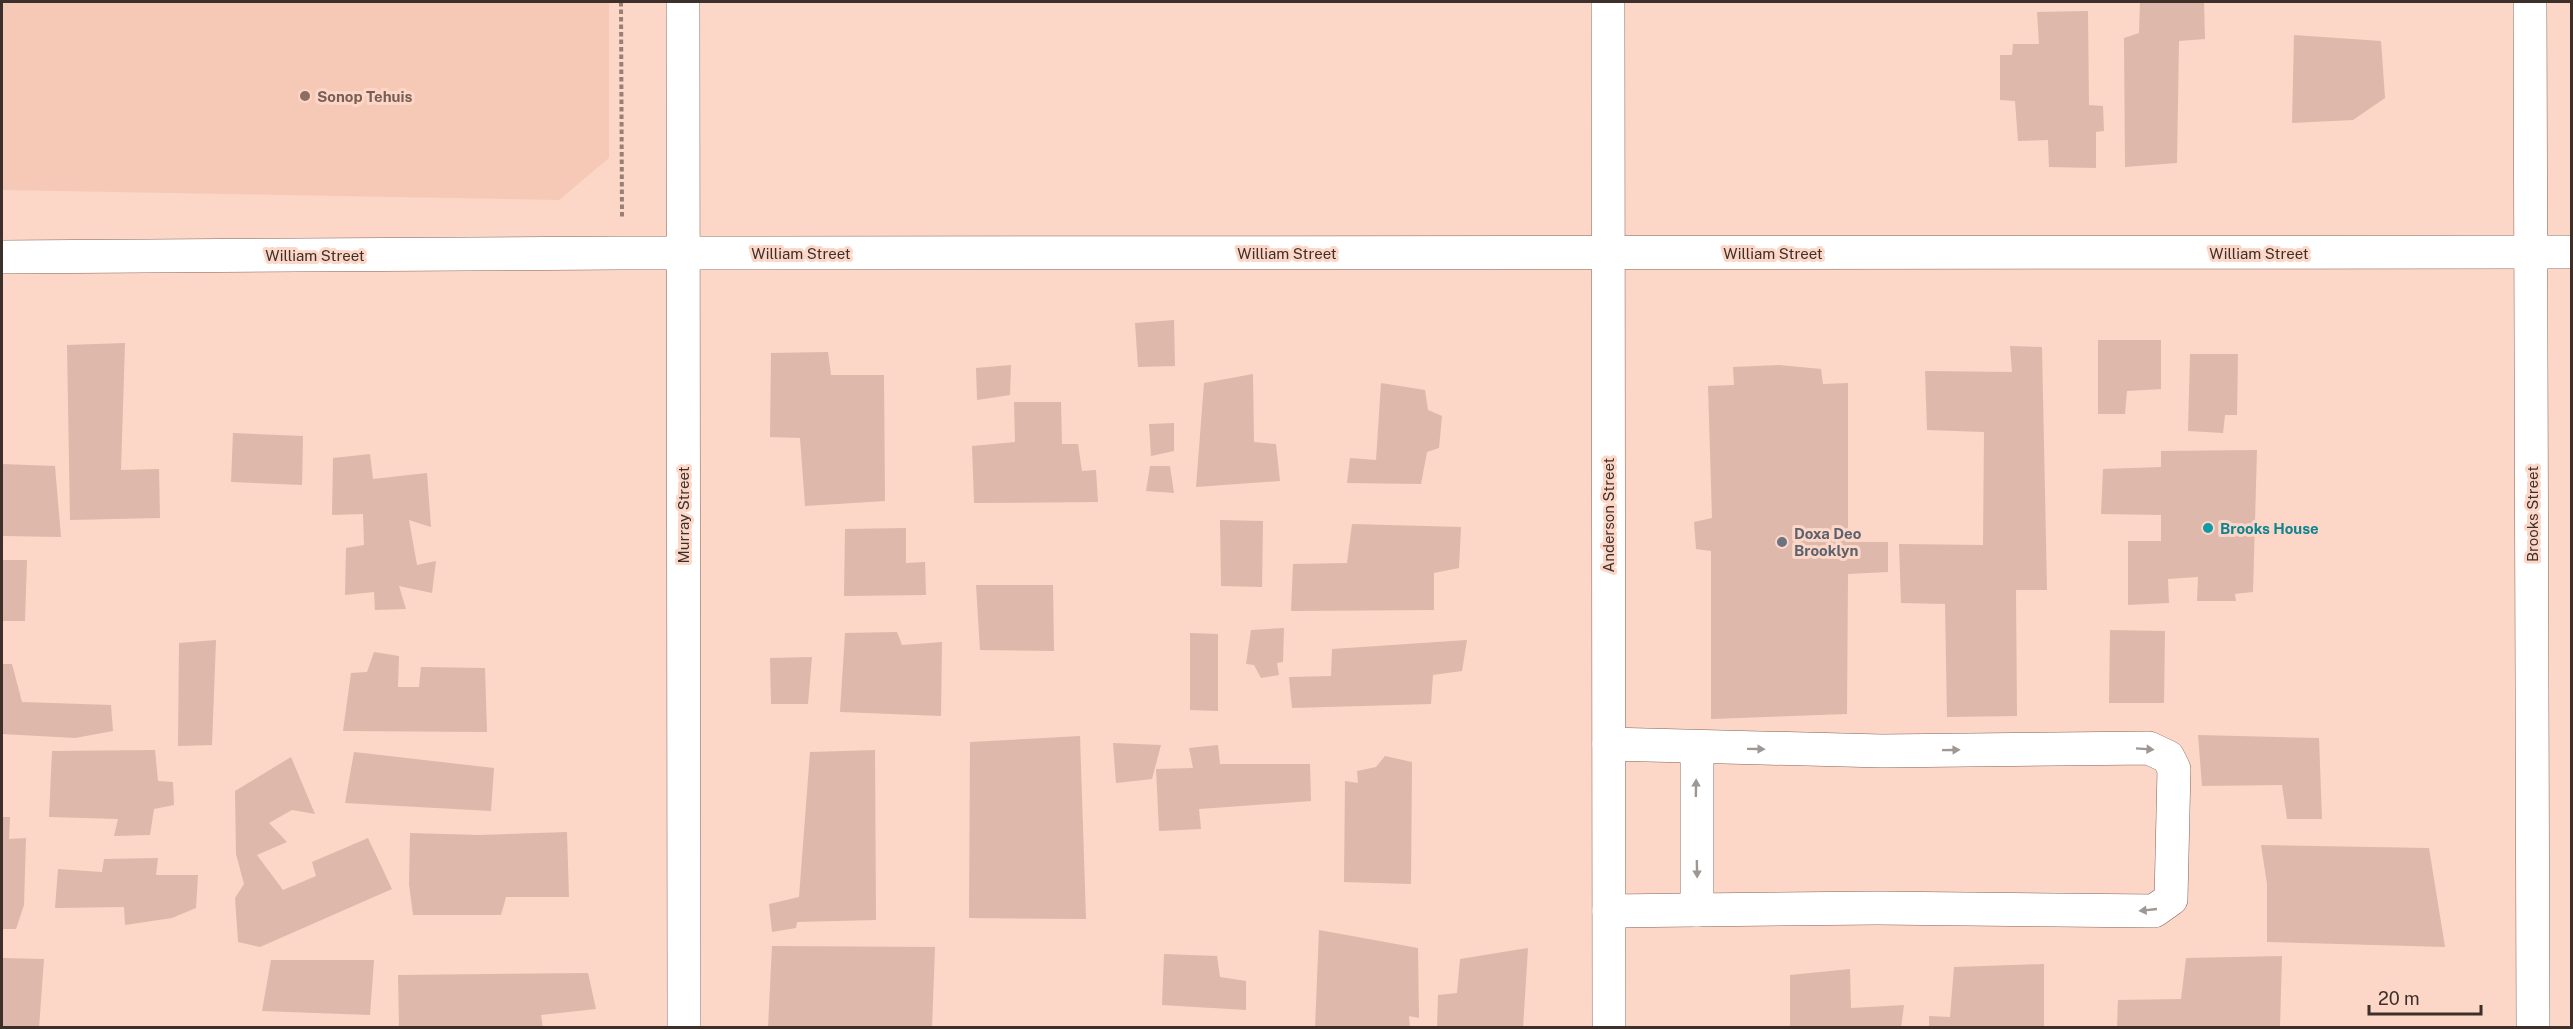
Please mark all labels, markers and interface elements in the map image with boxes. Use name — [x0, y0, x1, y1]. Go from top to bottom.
place label: Sonop Tehuis — [317, 88, 413, 105]
marker: Sonop Tehuis — [298, 89, 312, 103]
street label: William Street — [751, 245, 851, 262]
street label: William Street — [1237, 245, 1337, 262]
street label: William Street — [1723, 245, 1823, 262]
street label: William Street — [2209, 245, 2309, 262]
street label: William Street — [265, 247, 365, 264]
street label: Anderson Street — [1600, 457, 1617, 572]
street label: Murray Street — [675, 466, 692, 564]
street label: Brooks Street — [2524, 466, 2541, 562]
place label: Brooks House — [2220, 520, 2319, 537]
marker: Brooks House — [2201, 521, 2215, 535]
place label: Doxa Deo Brooklyn — [1794, 525, 1862, 559]
marker: Doxa Deo Brooklyn — [1775, 535, 1789, 549]
one-way arrow — [1746, 744, 1765, 754]
one-way arrow — [2136, 744, 2155, 754]
one-way arrow — [1941, 746, 1960, 755]
one-way arrow — [1692, 778, 1701, 797]
one-way arrow — [1692, 859, 1701, 878]
one-way arrow — [2138, 905, 2157, 915]
scale bar — [2369, 978, 2482, 1016]
text: 20 m — [2378, 988, 2420, 1009]

